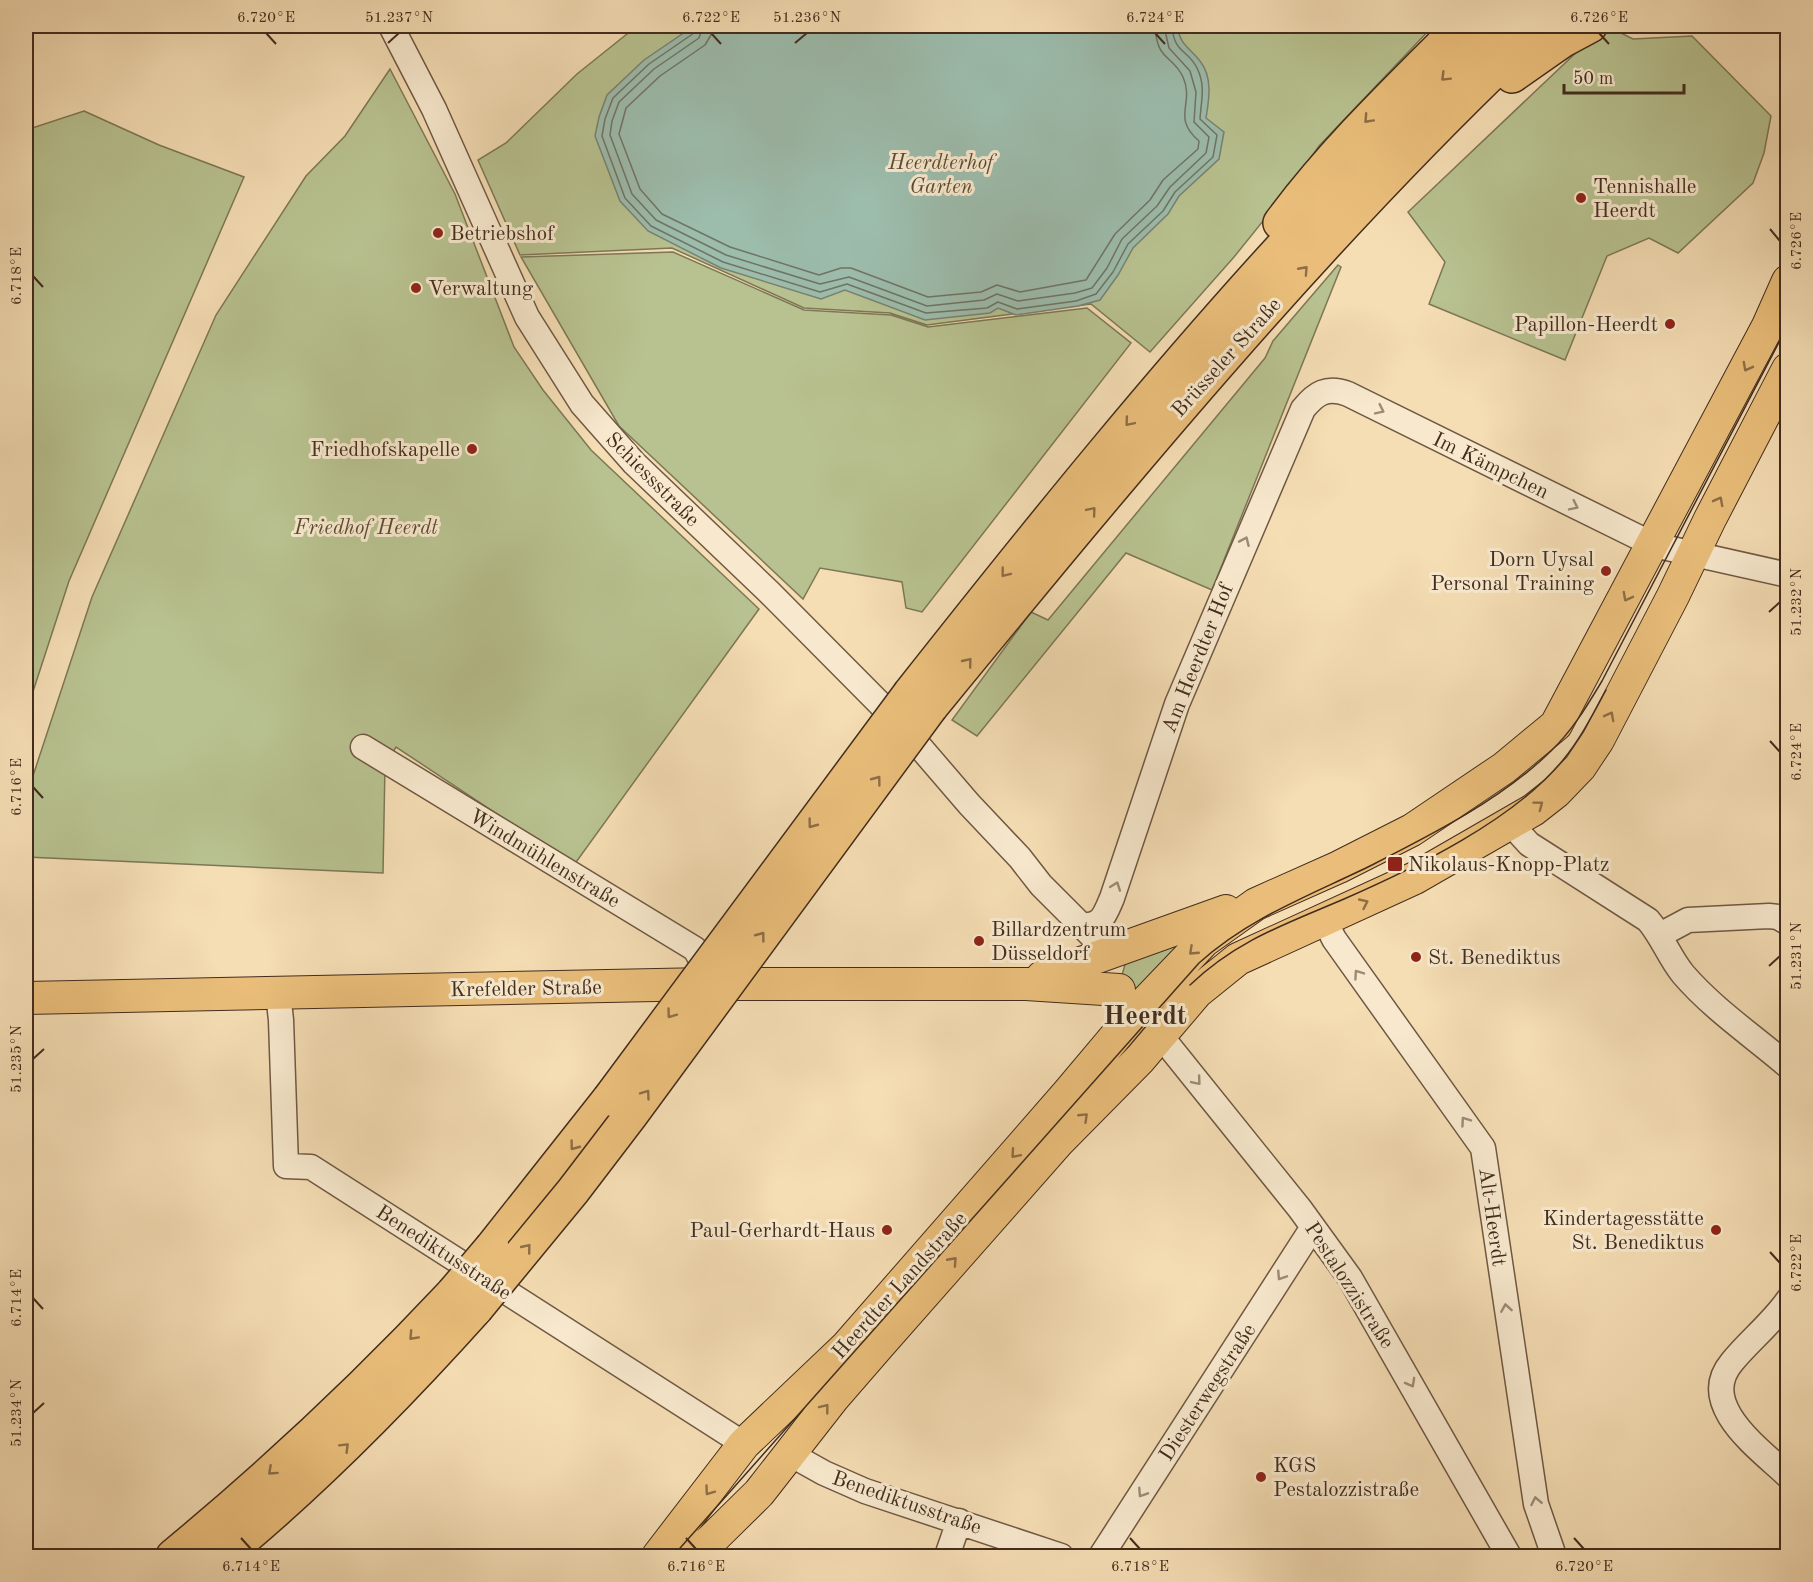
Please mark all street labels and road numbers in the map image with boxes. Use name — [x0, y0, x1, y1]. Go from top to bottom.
street label: Brüsseler Straße — [1168, 294, 1286, 422]
street label: Schiessstraße — [601, 429, 703, 531]
street label: Im Kämpchen — [1429, 429, 1552, 503]
street label: Am Heerdter Hof — [1159, 580, 1238, 736]
street label: Windmühlenstraße — [465, 806, 623, 912]
street label: Krefelder Straße — [450, 978, 602, 1001]
street label: Alt-Heerdt — [1474, 1166, 1509, 1268]
street label: Benediktusstraße — [372, 1202, 515, 1305]
street label: Heerdter Landstraße — [829, 1208, 971, 1364]
street label: Pestalozzistraße — [1300, 1219, 1397, 1353]
street label: Diesterwegstraße — [1156, 1320, 1260, 1465]
street label: Benediktusstraße — [829, 1468, 984, 1539]

